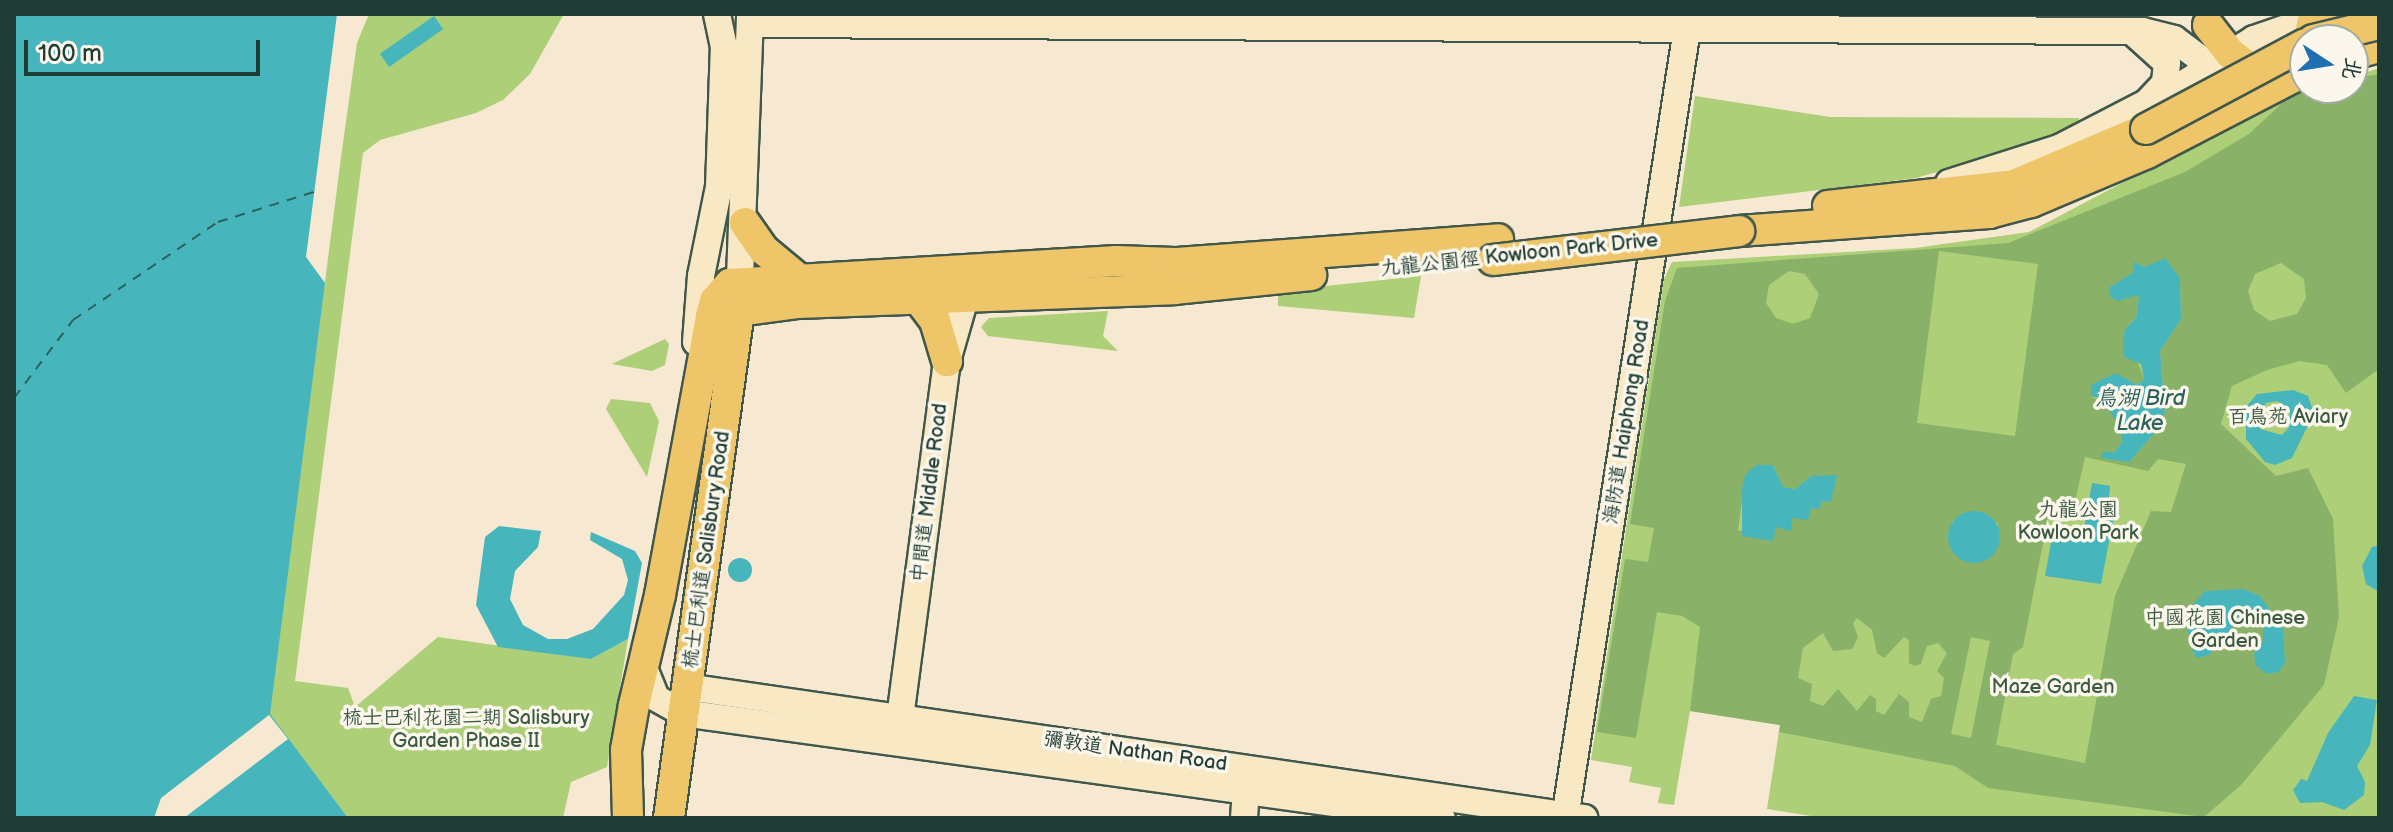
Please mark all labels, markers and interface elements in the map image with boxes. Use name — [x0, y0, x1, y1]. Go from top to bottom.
scale bar — [28, 24, 264, 74]
north arrow — [2289, 24, 2369, 104]
text: 100 m — [38, 39, 102, 68]
text: 北 — [2336, 55, 2367, 82]
street label: 九龍公園徑 Kowloon Park Drive — [1379, 228, 1659, 282]
street label: 海防道 Haiphong Road — [1599, 318, 1655, 526]
water label: 鳥湖 Bird Lake — [2095, 385, 2185, 436]
street label: 中間道 Middle Road — [907, 402, 953, 584]
park label: 百鳥苑 Aviary — [2228, 405, 2348, 429]
street label: 梳士巴利道 Salisbury Road — [678, 429, 736, 671]
park label: 九龍公園 Kowloon Park — [2017, 499, 2139, 546]
park label: 中國花園 Chinese Garden — [2145, 607, 2305, 654]
park label: Maze Garden — [1992, 675, 2114, 699]
park label: 梳士巴利花園二期 Salisbury Garden Phase II — [342, 707, 590, 754]
street label: 彌敦道 Nathan Road — [1042, 727, 1228, 777]

